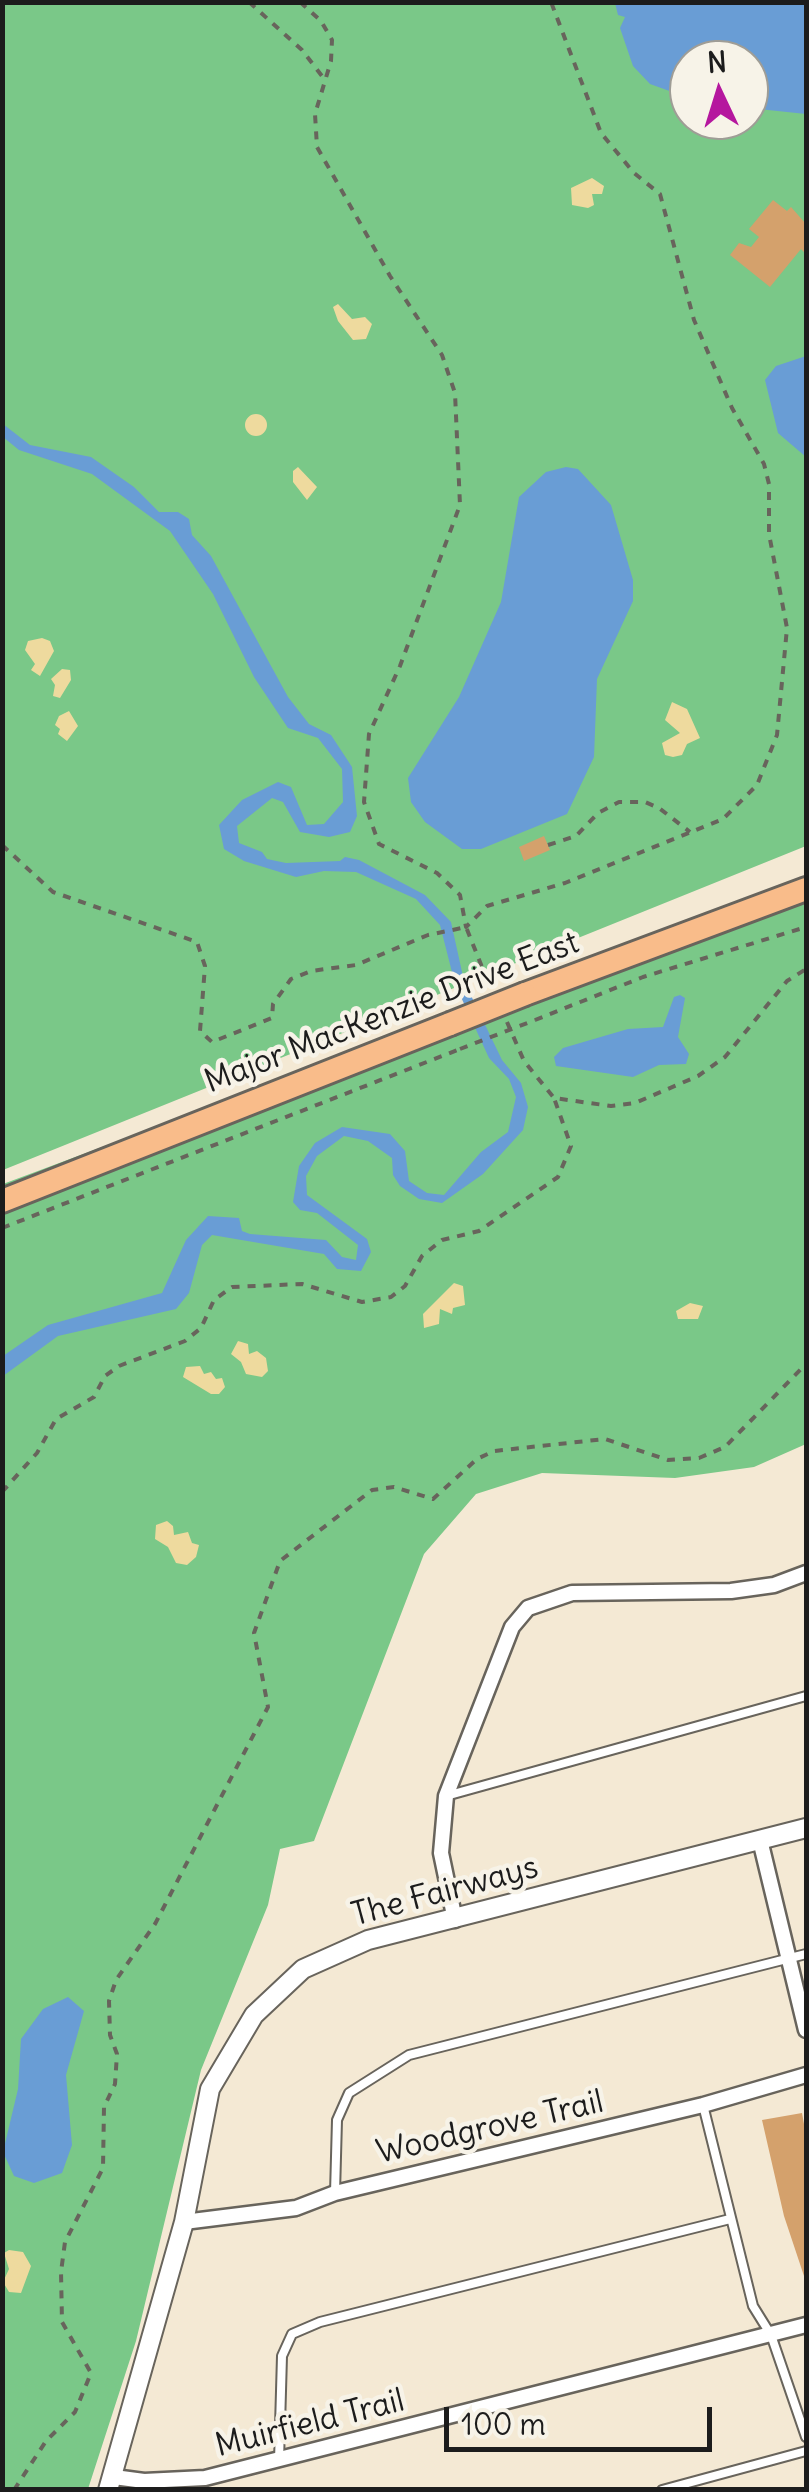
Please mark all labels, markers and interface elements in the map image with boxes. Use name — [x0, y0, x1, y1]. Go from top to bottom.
north arrow — [669, 40, 769, 140]
text: N — [706, 43, 728, 81]
street label: Major MacKenzie Drive East — [200, 924, 584, 1102]
street label: The Fairways — [348, 1849, 542, 1935]
street label: Woodgrove Trail — [373, 2083, 607, 2173]
street label: Muirfield Trail — [212, 2382, 408, 2466]
scale bar — [449, 2387, 716, 2449]
text: 100 m — [461, 2405, 546, 2443]

